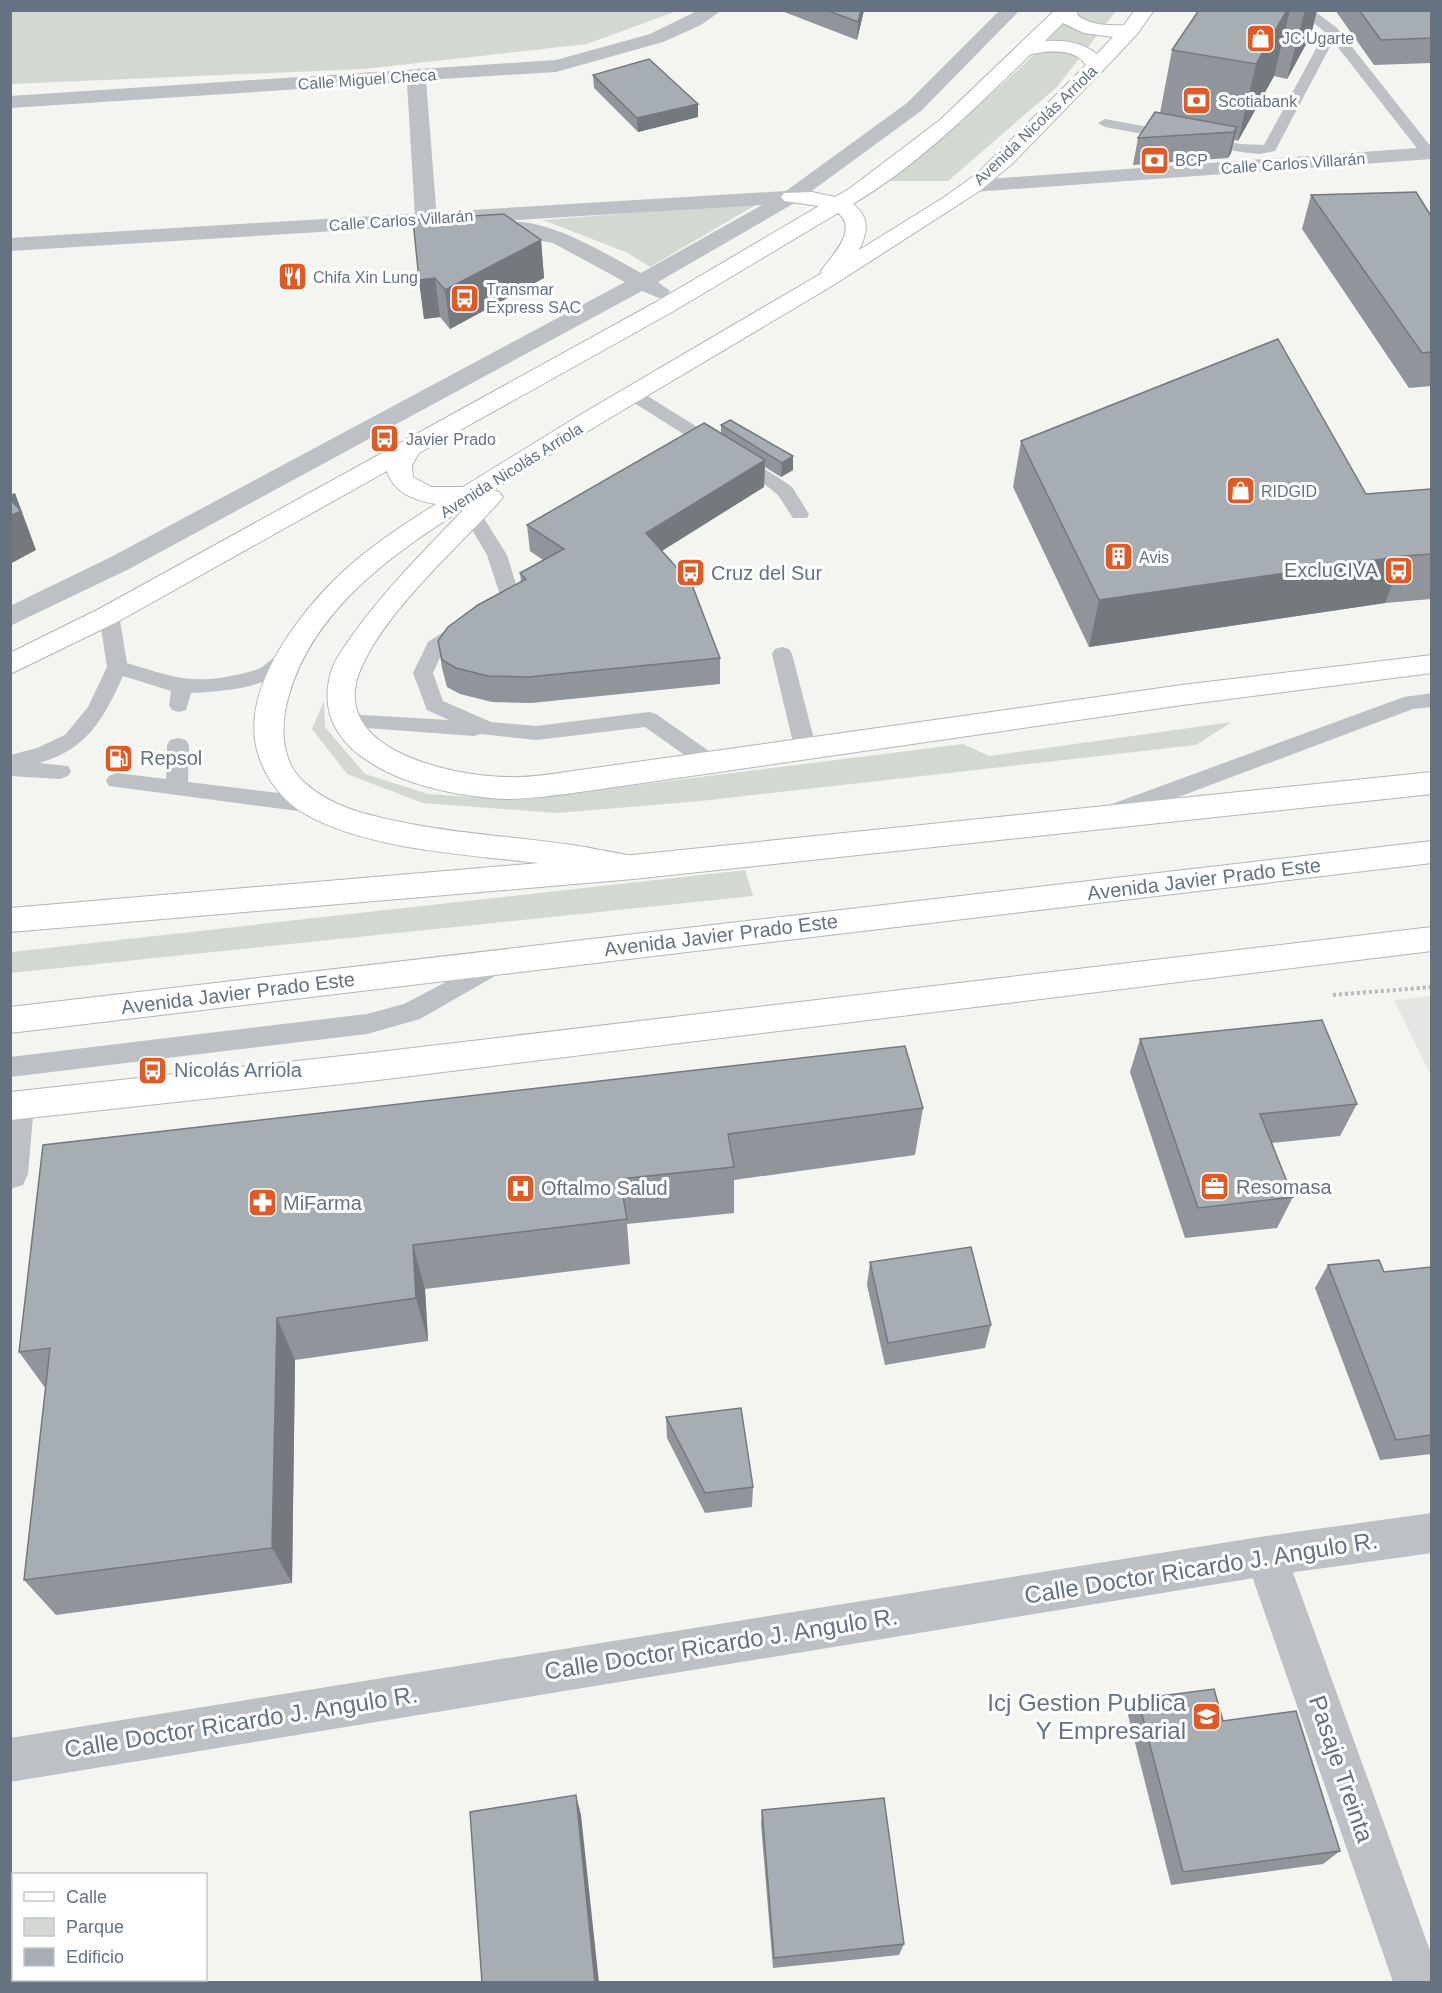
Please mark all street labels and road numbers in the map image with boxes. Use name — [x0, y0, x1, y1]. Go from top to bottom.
street label: Avenida Nicolás Arriola — [970, 62, 1100, 189]
street label: Calle Miguel Checa — [297, 66, 437, 93]
street label: Calle Carlos Villarán — [1220, 150, 1366, 177]
street label: Calle Carlos Villarán — [328, 207, 474, 234]
street label: Avenida Nicolás Arriola — [437, 420, 585, 521]
street label: Avenida Javier Prado Este — [1086, 854, 1322, 904]
street label: Avenida Javier Prado Este — [603, 910, 839, 960]
street label: Avenida Javier Prado Este — [120, 968, 356, 1018]
street label: Calle Doctor Ricardo J. Angulo R. — [1022, 1526, 1380, 1609]
street label: Calle Doctor Ricardo J. Angulo R. — [542, 1602, 900, 1685]
street label: Calle Doctor Ricardo J. Angulo R. — [62, 1680, 420, 1763]
street label: Pasaje Treinta — [1304, 1692, 1379, 1846]

